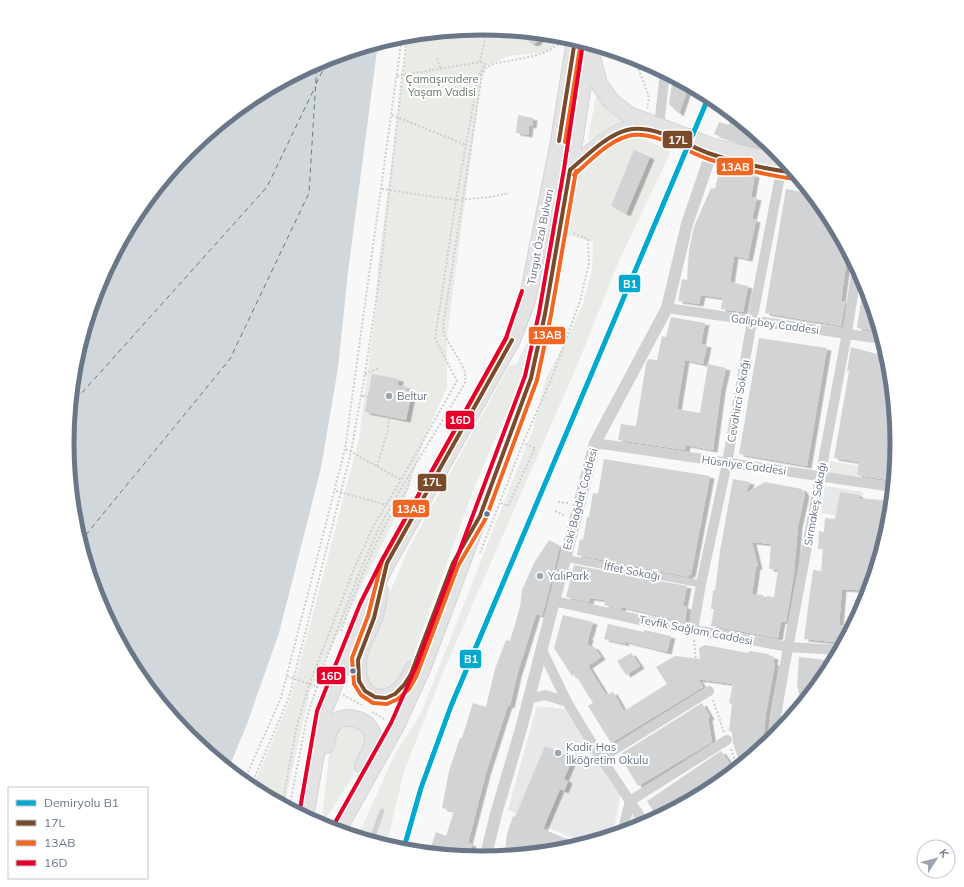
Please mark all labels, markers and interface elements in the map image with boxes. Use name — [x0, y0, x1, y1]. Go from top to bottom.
park label: Çamaşırcıdere Yaşam Vadisi — [406, 72, 478, 99]
line badge: 17L — [662, 130, 693, 149]
text: 17L — [668, 133, 688, 147]
line badge: 13AB — [716, 157, 754, 176]
text: 13AB — [720, 160, 750, 174]
street label: Turgut Özal Bulvarı — [524, 188, 556, 286]
line badge: B1 — [618, 274, 641, 293]
text: B1 — [623, 277, 637, 291]
street label: Galipbey Caddesi — [730, 311, 820, 337]
line badge: 13AB — [528, 326, 566, 345]
text: 13AB — [532, 328, 562, 342]
street label: Cevahirci Sokağı — [724, 358, 752, 444]
place label: Beltur — [397, 389, 427, 403]
marker: Beltur — [384, 391, 394, 401]
line badge: 16D — [445, 410, 475, 430]
text: 16D — [449, 413, 471, 427]
street label: Eski Bağdat Caddesi — [560, 447, 600, 551]
street label: Hüsniye Caddesi — [701, 452, 787, 478]
street label: Sırmakeş Sokağı — [801, 461, 829, 547]
line badge: 17L — [417, 473, 447, 492]
text: 17L — [422, 475, 442, 489]
line badge: 13AB — [392, 499, 430, 518]
text: 13AB — [396, 502, 426, 516]
unlabelled marker — [482, 509, 492, 519]
street label: İffet Sokağı — [603, 559, 661, 583]
place label: YalıPark — [547, 569, 589, 583]
marker: YalıPark — [535, 571, 545, 581]
street label: Tevfik Sağlam Caddesi — [638, 612, 754, 648]
line badge: B1 — [459, 649, 482, 669]
text: B1 — [464, 652, 478, 666]
line badge: 16D — [316, 666, 346, 685]
unlabelled marker — [348, 666, 358, 676]
text: 16D — [320, 669, 342, 683]
place label: Kadir Has İlköğretim Okulu — [566, 740, 648, 767]
marker: Kadir Has İlköğretim Okulu — [553, 748, 563, 758]
legend — [8, 787, 148, 879]
text: Demiryolu B1 — [44, 795, 119, 810]
text: 17L — [44, 815, 65, 830]
text: 13AB — [44, 835, 75, 850]
north arrow — [916, 839, 956, 879]
text: K — [936, 846, 952, 861]
text: 16D — [44, 855, 67, 870]

